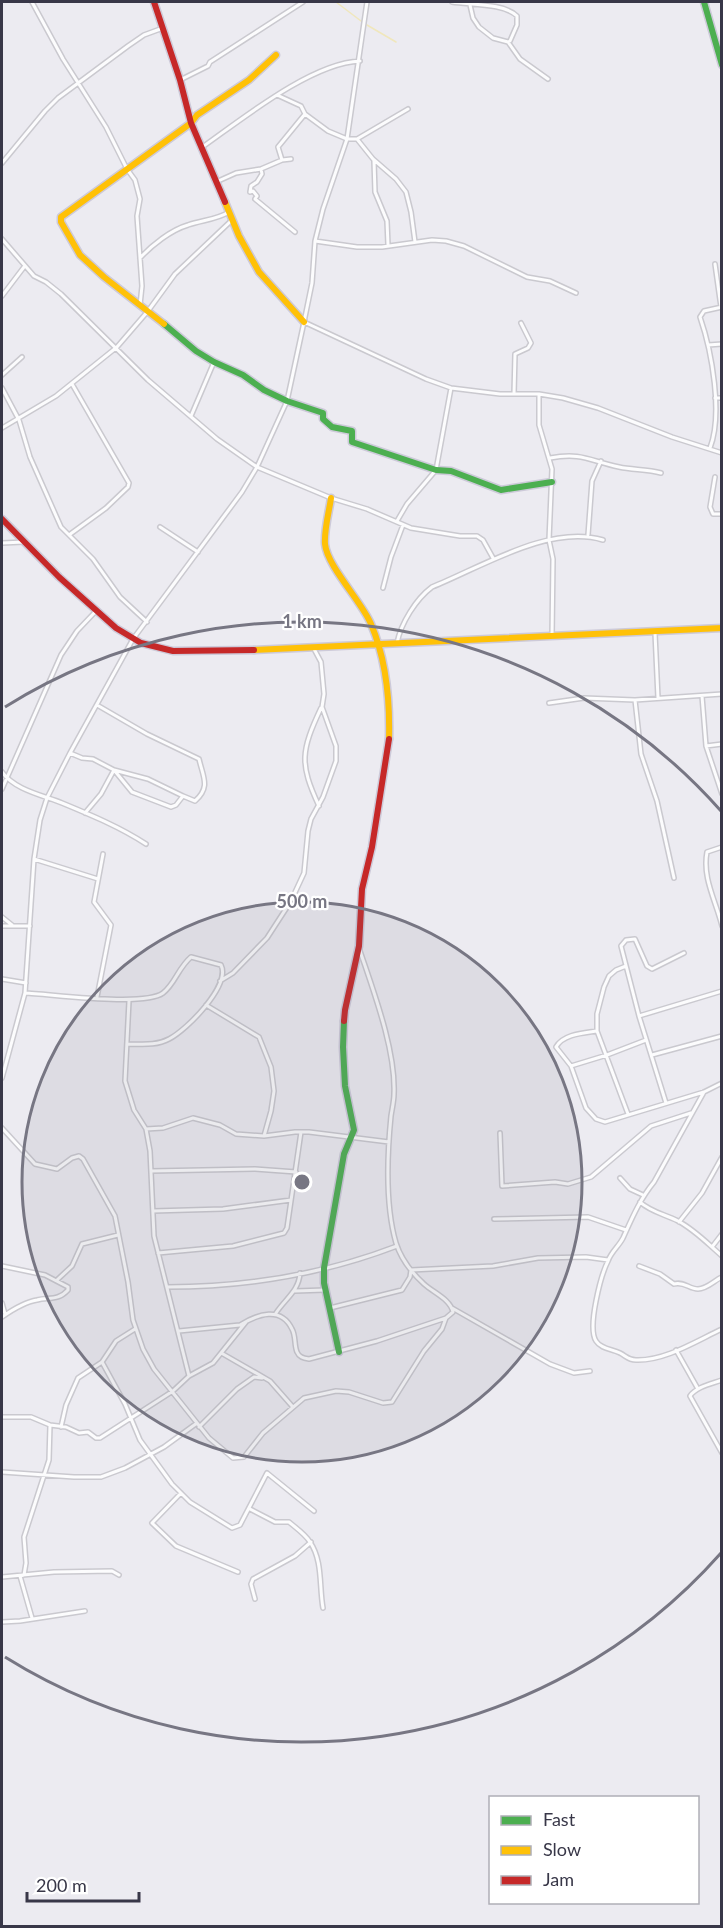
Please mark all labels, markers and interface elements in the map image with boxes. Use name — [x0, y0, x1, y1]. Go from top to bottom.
text: 1 km — [282, 610, 322, 632]
text: 500 m — [277, 890, 327, 912]
centre of rings — [292, 1172, 312, 1192]
legend — [489, 1796, 699, 1904]
text: Fast — [543, 1808, 576, 1830]
text: Slow — [543, 1838, 581, 1860]
scale bar — [27, 1865, 140, 1903]
text: Jam — [543, 1868, 574, 1890]
text: 200 m — [36, 1874, 87, 1896]

